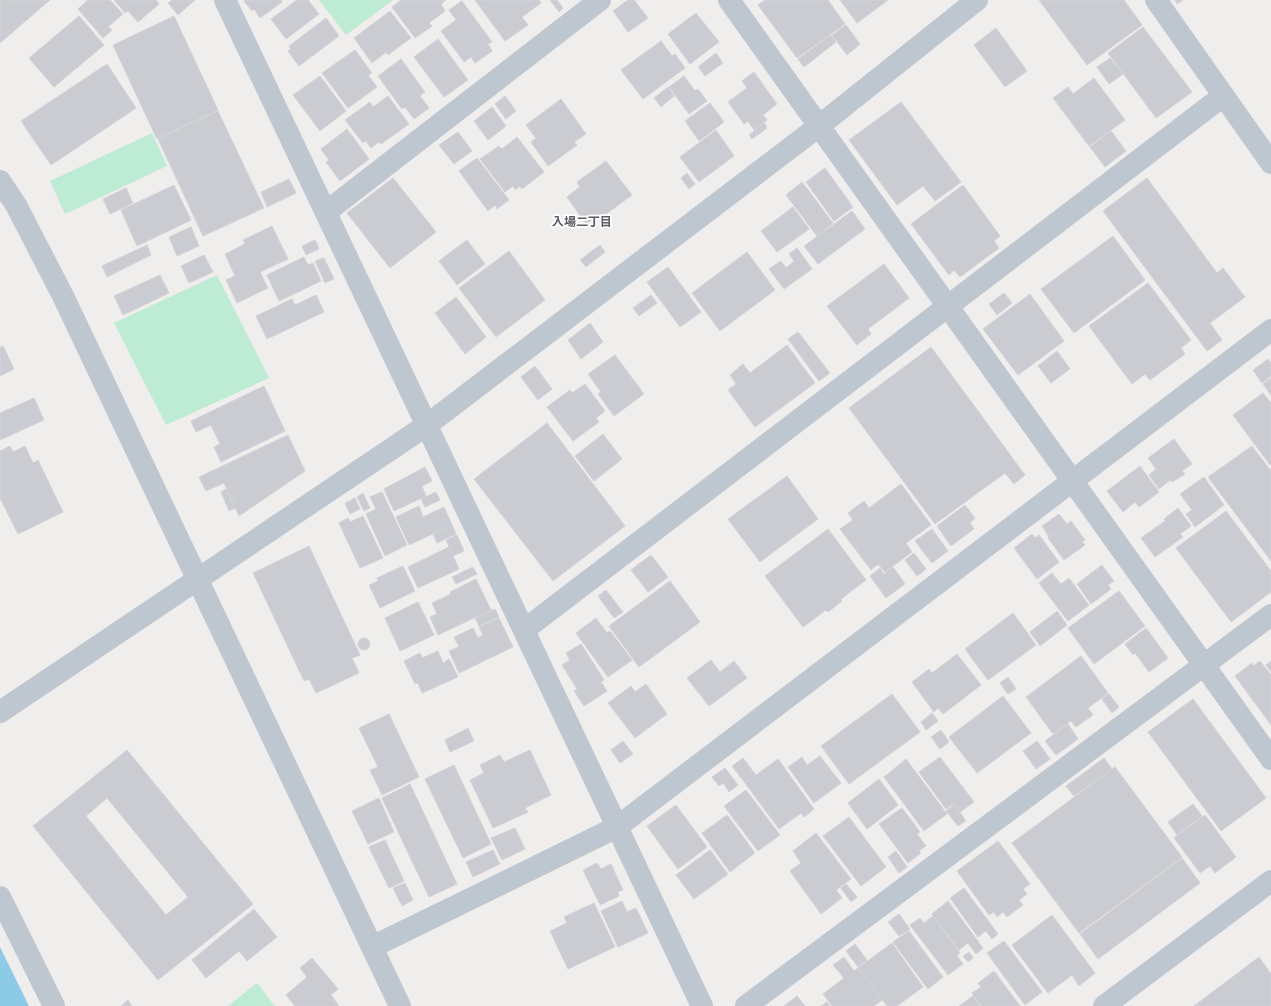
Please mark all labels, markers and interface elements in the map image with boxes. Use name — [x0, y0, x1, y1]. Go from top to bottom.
district label: 入場二丁目 — [552, 215, 612, 229]

